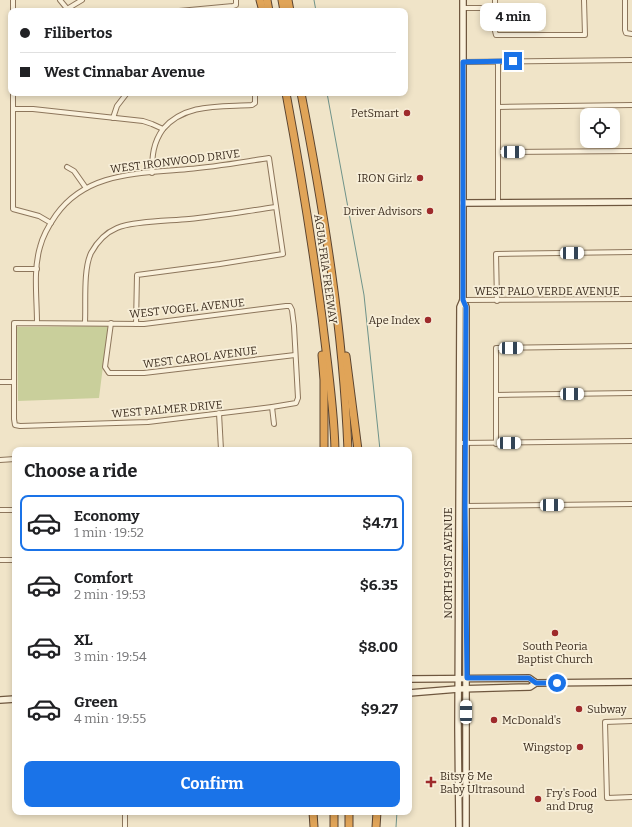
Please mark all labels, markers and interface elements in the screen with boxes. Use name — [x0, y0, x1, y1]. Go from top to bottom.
callout: 4 min — [480, 3, 546, 31]
text: 4 min — [495, 9, 531, 24]
text: Filibertos — [44, 24, 112, 42]
route end — [504, 52, 522, 70]
text: West Cinnabar Avenue — [44, 63, 205, 81]
place label: PetSmart — [351, 107, 399, 120]
marker: PetSmart — [402, 108, 412, 118]
map controls — [580, 108, 620, 148]
button: locate — [580, 108, 620, 148]
car — [501, 146, 525, 158]
street label: WEST IRONWOOD DRIVE — [110, 147, 241, 176]
place label: IRON Girlz — [357, 172, 412, 185]
marker: IRON Girlz — [415, 173, 425, 183]
place label: Driver Advisors — [343, 205, 422, 218]
marker: Driver Advisors — [425, 206, 435, 216]
street label: AGUA FRIA FREEWAY — [311, 213, 340, 326]
car — [560, 247, 584, 259]
street label: WEST PALO VERDE AVENUE — [474, 285, 620, 298]
street label: WEST VOGEL AVENUE — [129, 296, 246, 321]
place label: Ape Index — [369, 314, 420, 327]
marker: Ape Index — [423, 315, 433, 325]
car — [499, 342, 523, 354]
street label: WEST CAROL AVENUE — [142, 344, 258, 371]
car — [560, 388, 584, 400]
street label: WEST PALMER DRIVE — [111, 398, 223, 421]
car — [497, 437, 521, 449]
text: Choose a ride — [24, 460, 137, 482]
car — [540, 499, 564, 511]
icon: car — [26, 505, 62, 541]
text: Economy — [74, 507, 140, 525]
street label: NORTH 91ST AVENUE — [442, 507, 455, 619]
text: $4.71 — [362, 514, 398, 532]
text: 1 min · 19:52 — [74, 525, 144, 540]
icon: car — [26, 567, 62, 603]
text: Comfort — [74, 569, 133, 587]
text: $6.35 — [360, 576, 398, 594]
text: 2 min · 19:53 — [74, 587, 146, 602]
marker: South Peoria Baptist Church — [550, 628, 560, 638]
icon: car — [26, 629, 62, 665]
text: XL — [74, 631, 93, 649]
text: $8.00 — [359, 638, 398, 656]
place label: South Peoria Baptist Church — [517, 640, 593, 666]
text: 3 min · 19:54 — [74, 649, 147, 664]
route start — [548, 674, 566, 692]
icon: car — [26, 691, 62, 727]
text: Green — [74, 693, 118, 711]
text: $9.27 — [361, 700, 398, 718]
car — [460, 700, 472, 724]
place label: Subway — [587, 703, 627, 716]
marker: Subway — [574, 704, 584, 714]
text: 4 min · 19:55 — [74, 711, 146, 726]
place label: McDonald's — [502, 714, 561, 727]
marker: McDonald's — [489, 715, 499, 725]
place label: Wingstop — [523, 741, 572, 754]
marker: Wingstop — [575, 742, 585, 752]
button: Confirm — [24, 761, 400, 807]
place label: Bitsy & Me Baby Ultrasound — [440, 770, 525, 796]
marker: Bitsy & Me Baby Ultrasound — [425, 776, 437, 788]
place label: Fry's Food and Drug — [546, 787, 598, 813]
marker: Fry's Food and Drug — [533, 794, 543, 804]

